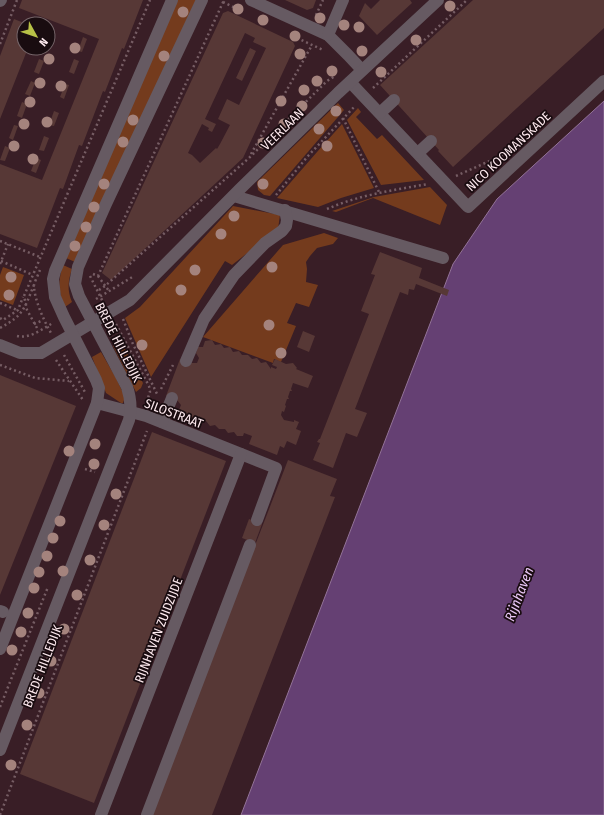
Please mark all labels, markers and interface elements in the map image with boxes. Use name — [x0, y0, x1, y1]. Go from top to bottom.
north arrow — [16, 16, 56, 56]
text: N — [36, 35, 50, 49]
street label: VEERLAAN — [258, 105, 307, 153]
street label: NICO KOOMANSKADE — [463, 109, 554, 194]
street label: BREDE HILLEDIJK — [92, 300, 145, 385]
street label: SILOSTRAAT — [142, 395, 205, 431]
water label: Rijnhaven — [501, 565, 538, 624]
street label: RIJNHAVEN ZUIDZIJDE — [132, 576, 185, 685]
street label: BREDE HILLEDIJK — [20, 623, 65, 710]

